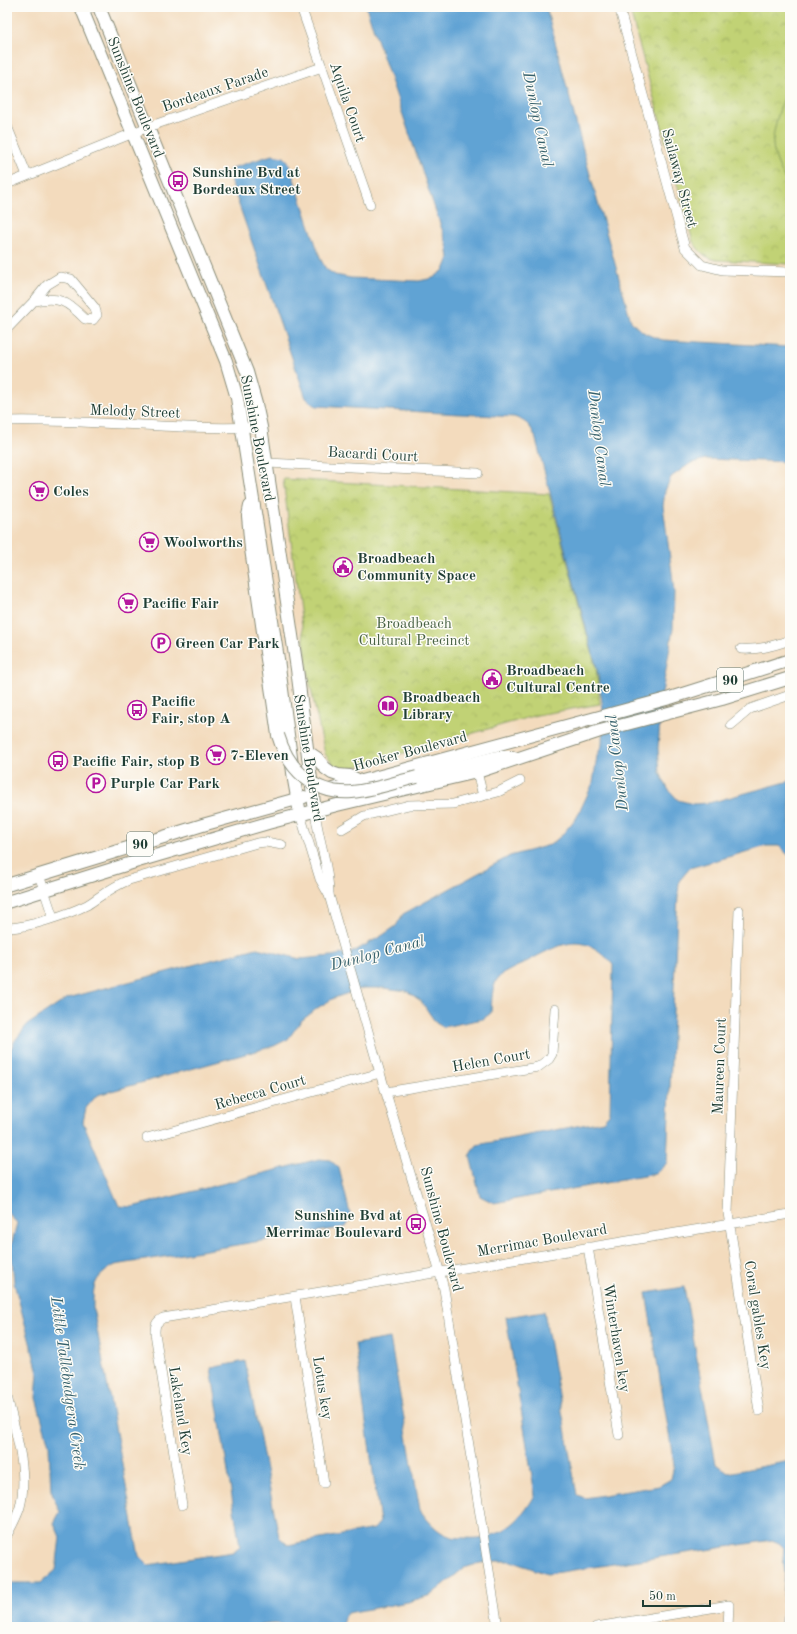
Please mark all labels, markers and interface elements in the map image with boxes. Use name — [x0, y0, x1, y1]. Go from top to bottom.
street label: Sunshine Boulevard — [104, 35, 166, 160]
street label: Aquila Court — [326, 61, 367, 144]
street label: Bordeaux Parade — [160, 65, 271, 116]
water label: Dunlop Canal — [519, 69, 555, 169]
street label: Sailaway Street — [658, 127, 699, 230]
place label: Sunshine Bvd at Bordeaux Street — [192, 166, 301, 198]
bus stop icon: Sunshine Bvd at Bordeaux Street — [167, 170, 189, 192]
street label: Sunshine Boulevard — [237, 374, 276, 503]
water label: Dunlop Canal — [584, 388, 612, 488]
street label: Melody Street — [89, 403, 181, 422]
street label: Bacardi Court — [327, 446, 419, 465]
supermarket icon: Coles — [28, 480, 50, 502]
place label: Coles — [53, 485, 89, 500]
supermarket icon: Woolworths — [138, 531, 160, 553]
place label: Woolworths — [163, 536, 243, 551]
place label: Broadbeach Community Space — [357, 552, 476, 584]
public building icon: Broadbeach Community Space — [332, 556, 354, 578]
supermarket icon: Pacific Fair — [117, 592, 139, 614]
place label: Pacific Fair — [142, 597, 219, 612]
park label: Broadbeach Cultural Precinct — [359, 617, 469, 649]
parking icon: Green Car Park — [150, 632, 172, 654]
place label: Green Car Park — [175, 637, 280, 652]
place label: Broadbeach Cultural Centre — [506, 664, 610, 696]
public building icon: Broadbeach Cultural Centre — [481, 668, 503, 690]
road number: 90 — [717, 668, 743, 692]
place label: Broadbeach Library — [402, 691, 480, 723]
street label: Sunshine Boulevard — [290, 693, 325, 823]
place label: Pacific Fair, stop A — [151, 695, 231, 727]
library icon: Broadbeach Library — [377, 695, 399, 717]
bus stop icon: Pacific Fair, stop A — [126, 699, 148, 721]
water label: Dunlop Canal — [604, 713, 632, 813]
street label: Hooker Boulevard — [352, 730, 469, 775]
supermarket icon: 7-Eleven — [205, 744, 227, 766]
place label: 7-Eleven — [230, 749, 289, 764]
bus stop icon: Pacific Fair, stop B — [47, 750, 69, 772]
place label: Pacific Fair, stop B — [72, 755, 200, 770]
parking icon: Purple Car Park — [85, 772, 107, 794]
place label: Purple Car Park — [110, 777, 221, 792]
road number: 90 — [127, 832, 153, 856]
water label: Dunlop Canal — [328, 934, 427, 974]
street label: Maureen Court — [711, 1017, 730, 1115]
street label: Helen Court — [451, 1047, 531, 1076]
street label: Rebecca Court — [213, 1073, 308, 1114]
street label: Sunshine Boulevard — [417, 1165, 465, 1294]
place label: Sunshine Bvd at Merrimac Boulevard — [266, 1209, 403, 1241]
bus stop icon: Sunshine Bvd at Merrimac Boulevard — [405, 1213, 427, 1235]
street label: Merrimac Boulevard — [476, 1223, 608, 1260]
street label: Coral gables Key — [740, 1260, 773, 1371]
street label: Winterhaven key — [600, 1283, 632, 1394]
water label: Little Tallebudgera Creek — [47, 1295, 87, 1471]
street label: Lotus key — [309, 1355, 334, 1421]
street label: Lakeland Key — [165, 1366, 194, 1457]
scale bar — [643, 1582, 710, 1608]
text: 50 m — [649, 1590, 676, 1603]

